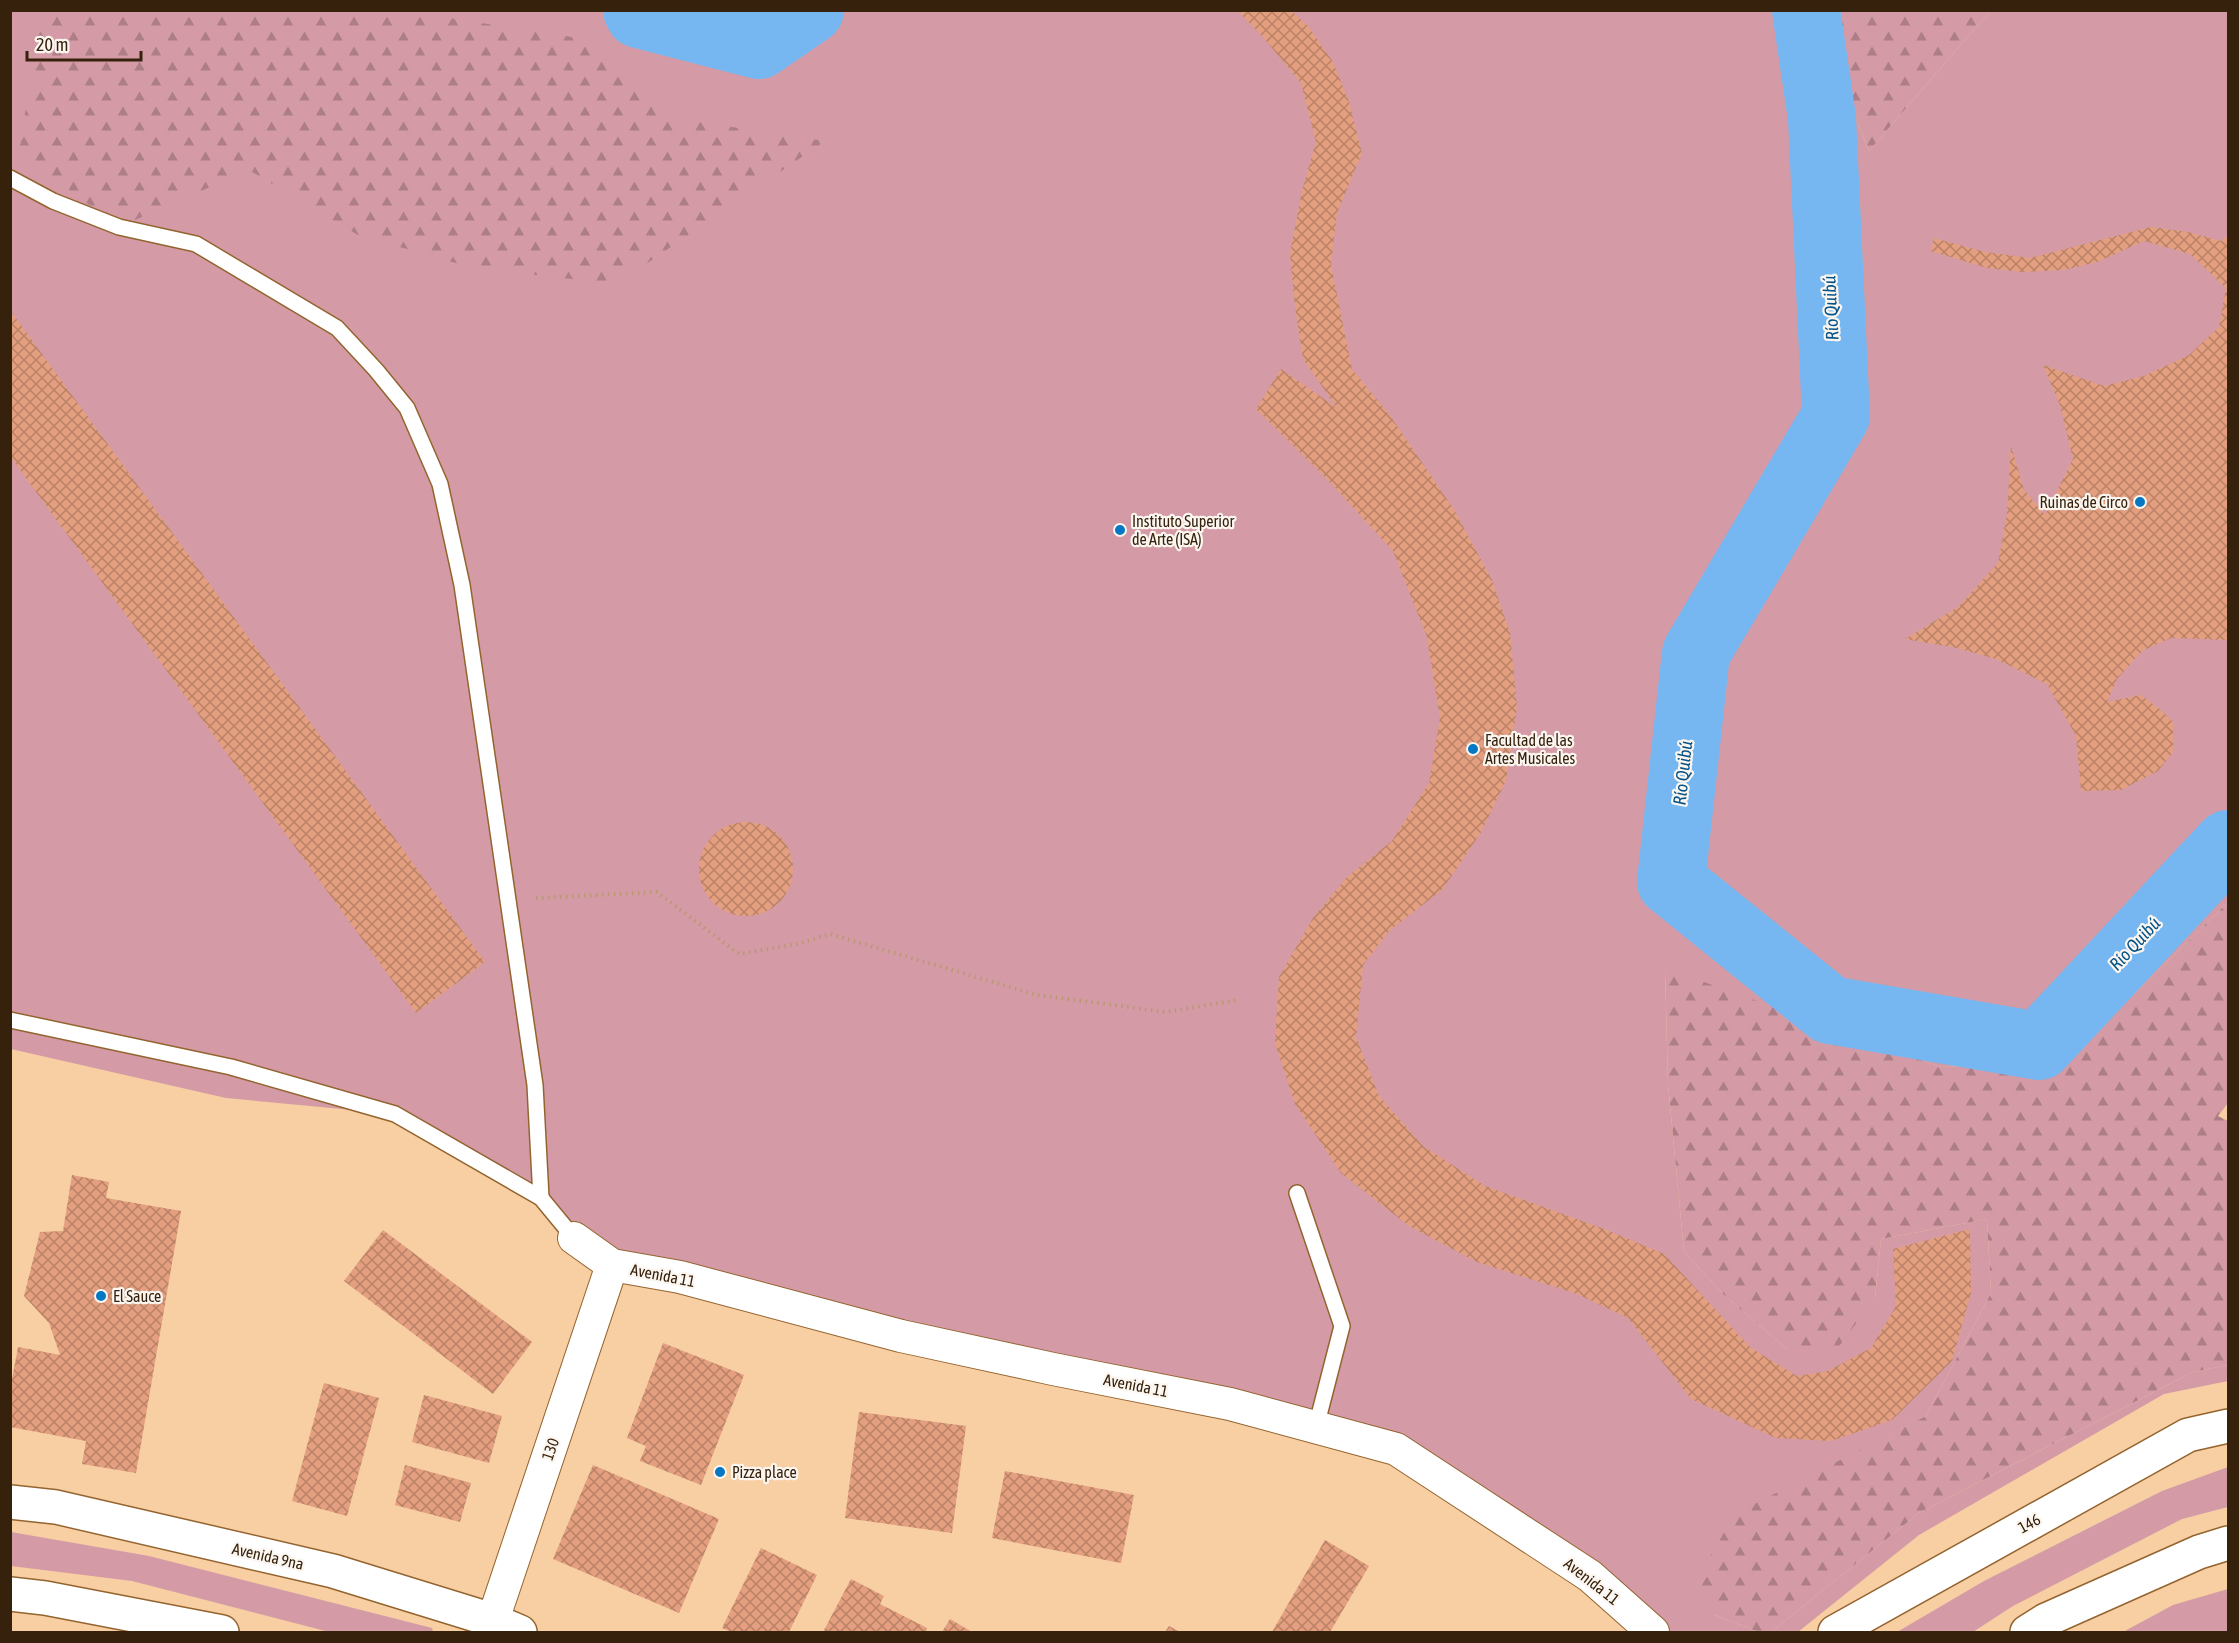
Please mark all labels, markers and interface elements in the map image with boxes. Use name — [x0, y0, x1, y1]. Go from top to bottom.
scale bar — [27, 24, 141, 62]
text: 20 m — [36, 34, 68, 55]
water label: Río Quibú — [1818, 275, 1843, 341]
place label: Ruinas de Circo — [2039, 493, 2128, 511]
marker: Ruinas de Circo — [2133, 495, 2147, 509]
place label: Instituto Superior de Arte (ISA) — [1132, 512, 1234, 549]
marker: Instituto Superior de Arte (ISA) — [1113, 523, 1127, 537]
place label: Facultad de las Artes Musicales — [1485, 731, 1575, 767]
water label: Río Quibú — [1669, 739, 1696, 806]
marker: Facultad de las Artes Musicales — [1466, 742, 1480, 756]
water label: Río Quibú — [2105, 913, 2165, 974]
street label: Avenida 11 — [629, 1260, 697, 1290]
place label: El Sauce — [113, 1287, 161, 1305]
marker: El Sauce — [94, 1289, 108, 1303]
street label: Avenida 11 — [1102, 1370, 1170, 1400]
street label: 130 — [538, 1435, 562, 1463]
place label: Pizza place — [732, 1463, 797, 1482]
marker: Pizza place — [713, 1465, 727, 1479]
street label: 146 — [2015, 1510, 2043, 1536]
street label: Avenida 9na — [230, 1539, 306, 1573]
street label: Avenida 11 — [1561, 1554, 1623, 1608]

